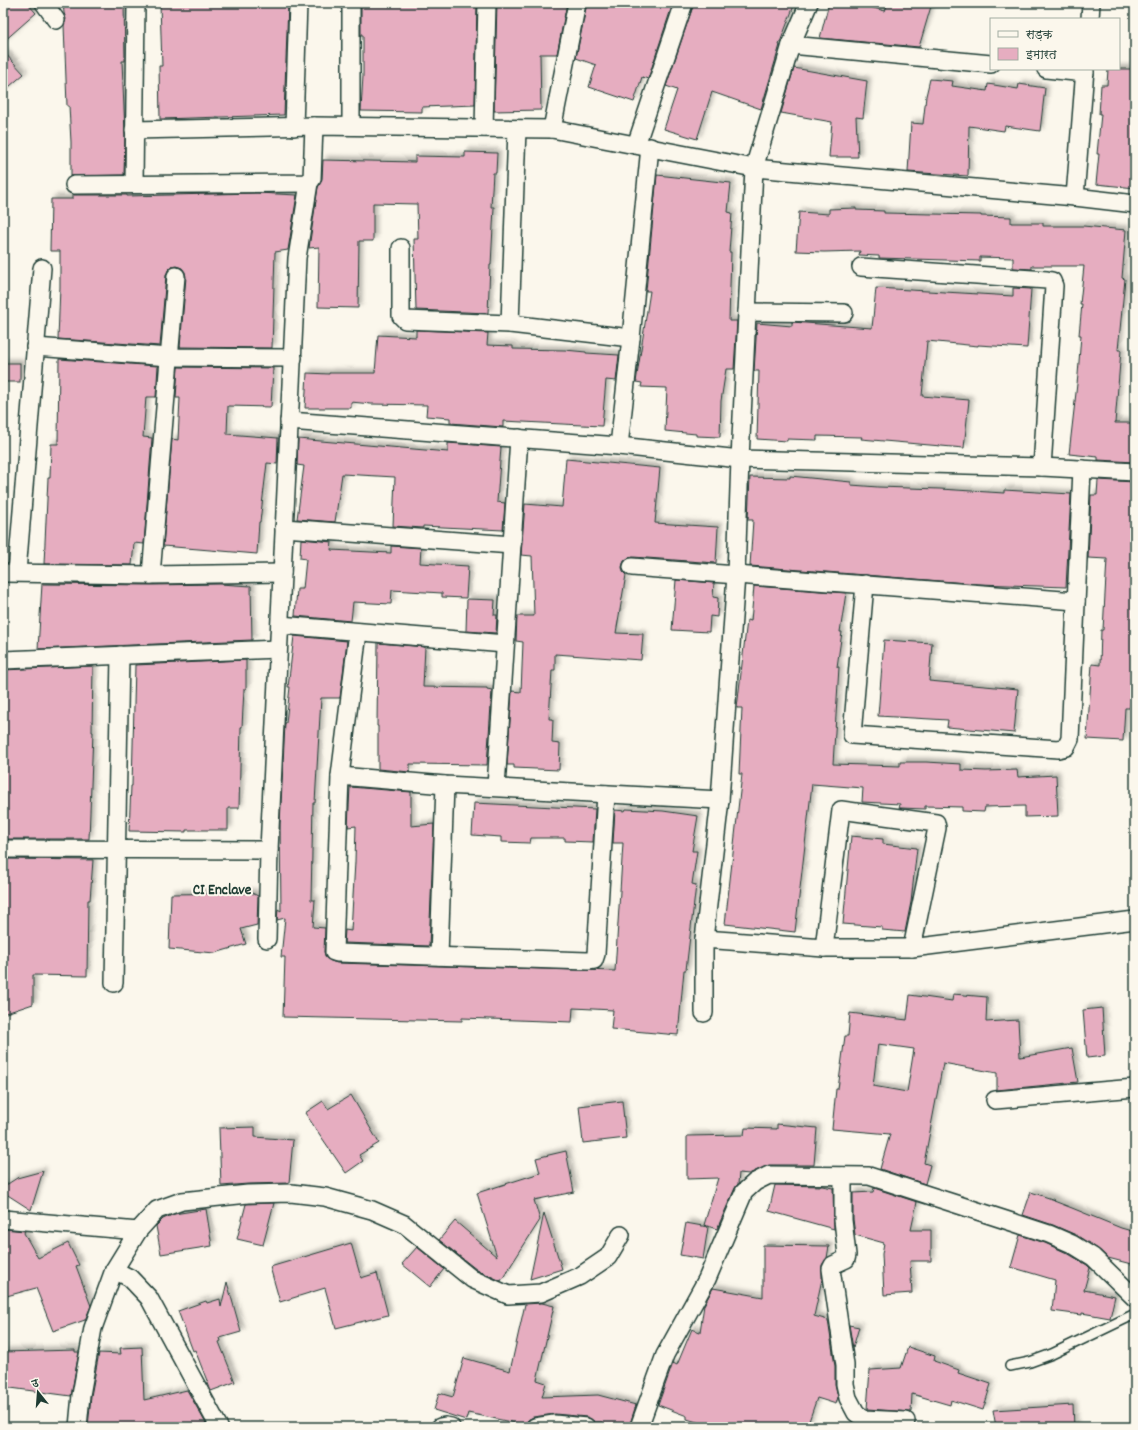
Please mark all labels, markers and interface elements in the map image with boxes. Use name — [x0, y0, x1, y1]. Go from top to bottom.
legend — [990, 18, 1120, 70]
text: सड़क — [1025, 27, 1054, 44]
text: इमारत — [1025, 47, 1057, 64]
district label: CI Enclave — [193, 880, 252, 902]
north arrow — [18, 1372, 58, 1412]
text: उ — [29, 1376, 42, 1393]

